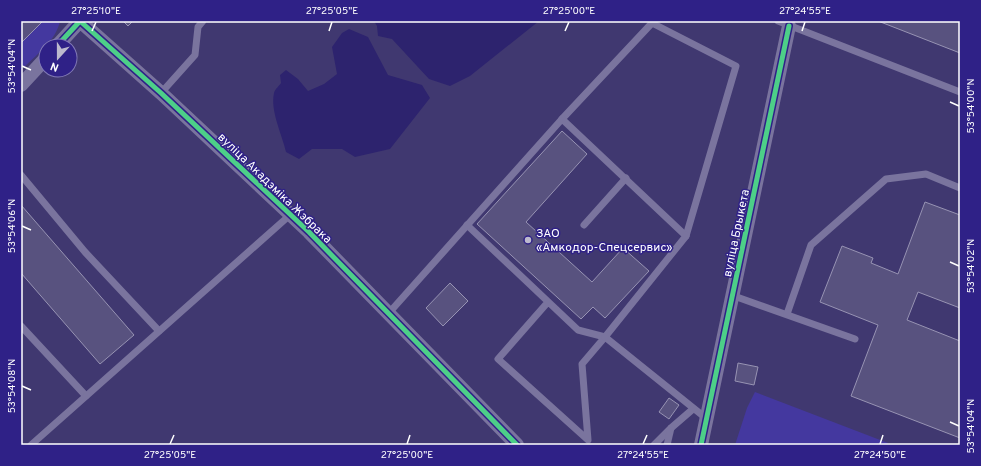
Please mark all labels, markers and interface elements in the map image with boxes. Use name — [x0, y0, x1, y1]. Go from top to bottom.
text: 27°25'10"E — [71, 5, 121, 18]
text: 27°25'05"E — [306, 5, 358, 18]
text: 27°25'00"E — [543, 5, 595, 18]
text: 27°24'55"E — [779, 5, 831, 18]
north arrow — [38, 38, 78, 78]
text: 53°54'04"N — [6, 39, 19, 93]
text: N — [49, 58, 61, 74]
text: 53°54'00"N — [965, 79, 978, 133]
street label: вуліца Акадэміка Жэбрака — [214, 130, 335, 248]
street label: вуліца Брыкета — [720, 188, 754, 279]
text: 53°54'06"N — [6, 199, 19, 253]
place label: ЗАО «Амкодор-Спецсервис» — [536, 226, 672, 256]
marker: ЗАО «Амкодор-Спецсервис» — [523, 235, 533, 245]
text: 53°54'02"N — [965, 239, 978, 293]
text: 53°54'08"N — [6, 359, 19, 413]
text: 53°54'04"N — [965, 399, 978, 453]
text: 27°25'05"E — [144, 449, 196, 462]
text: 27°25'00"E — [381, 449, 433, 462]
text: 27°24'55"E — [617, 449, 669, 462]
text: 27°24'50"E — [854, 449, 906, 462]

